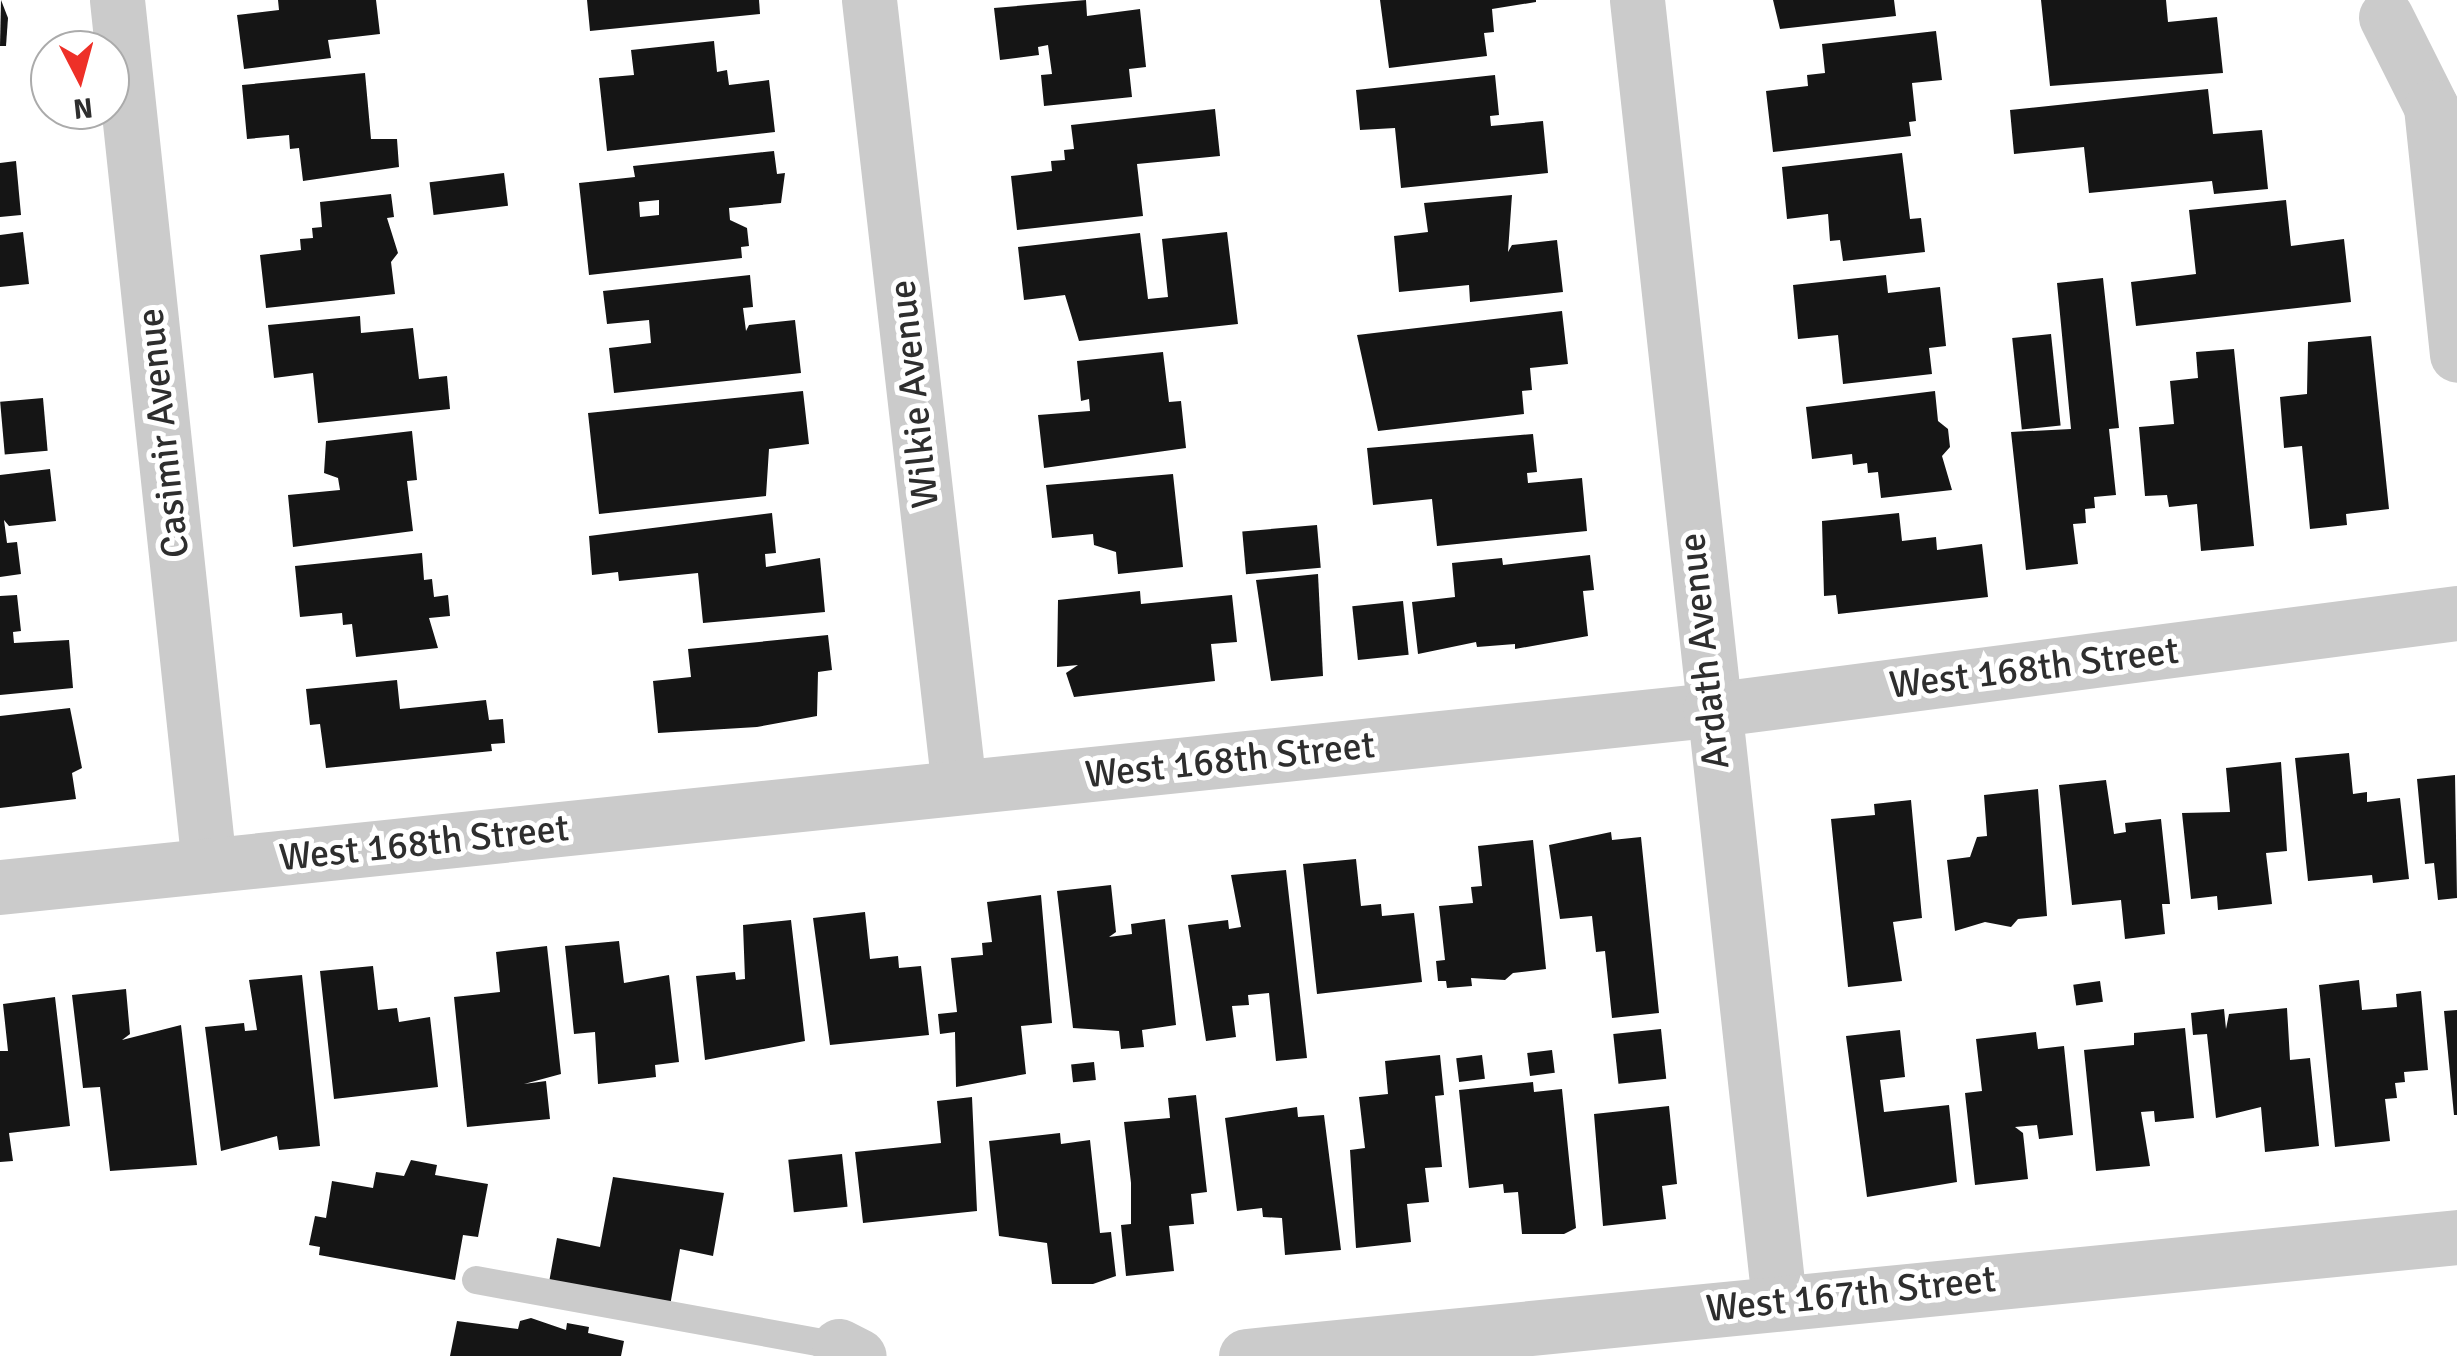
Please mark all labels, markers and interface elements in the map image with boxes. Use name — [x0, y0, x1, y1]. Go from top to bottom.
north arrow — [30, 30, 130, 130]
text: N — [71, 90, 94, 126]
street label: Wilkie Avenue — [879, 278, 949, 510]
street label: Casimir Avenue — [127, 306, 199, 560]
street label: Ardath Avenue — [1669, 531, 1739, 771]
street label: West 168th Street — [1887, 628, 2181, 708]
street label: West 168th Street — [1083, 722, 1377, 798]
street label: West 168th Street — [277, 805, 571, 881]
street label: West 167th Street — [1704, 1256, 1998, 1332]

